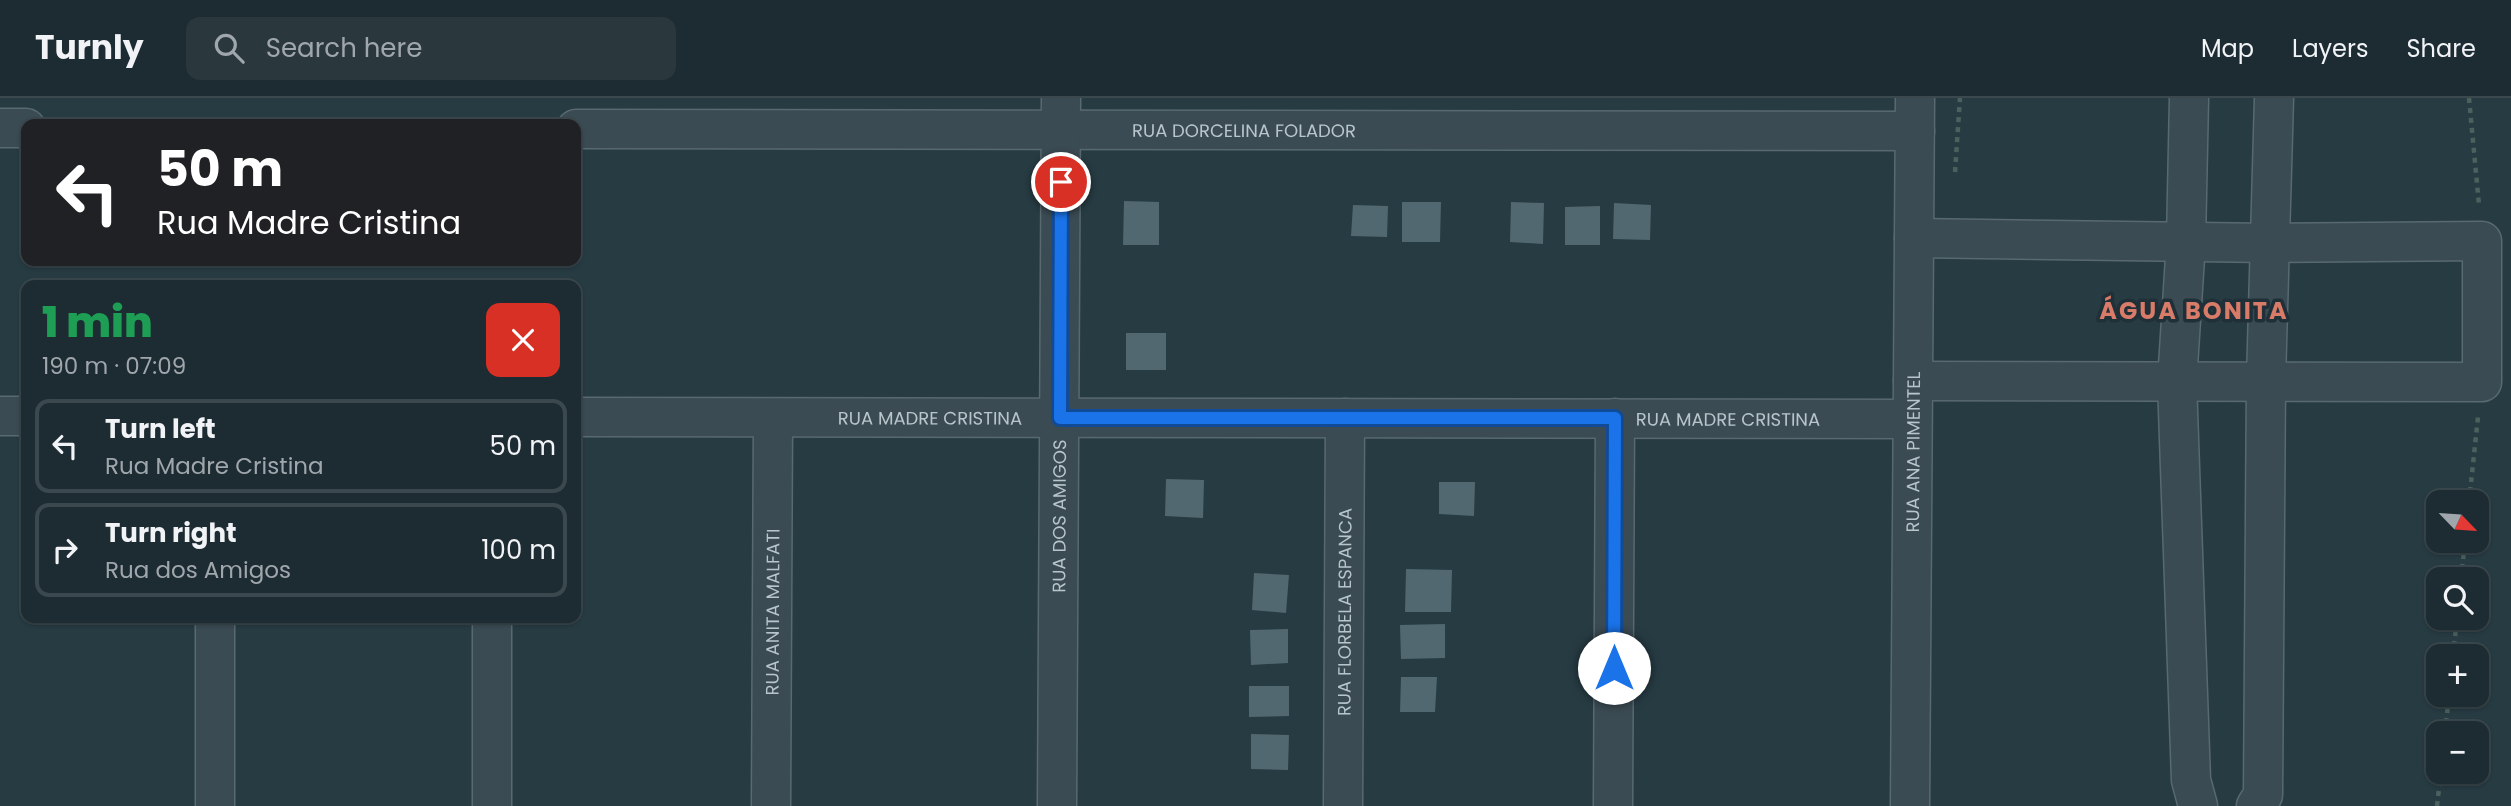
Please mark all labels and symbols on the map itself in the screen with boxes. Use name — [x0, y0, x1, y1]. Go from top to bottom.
street label: RUA DORCELINA FOLADOR — [1132, 117, 1356, 143]
pin — [1031, 152, 1091, 212]
district label: ÁGUA BONITA — [2099, 294, 2289, 327]
street label: RUA ANA PIMENTEL — [1899, 371, 1926, 533]
street label: RUA MADRE CRISTINA — [838, 405, 1022, 430]
street label: RUA MADRE CRISTINA — [1636, 406, 1820, 431]
street label: RUA DOS AMIGOS — [1046, 439, 1072, 593]
north arrow — [2426, 490, 2488, 553]
street label: RUA FLORBELA ESPANCA — [1331, 508, 1357, 716]
street label: RUA ANITA MALFATI — [759, 529, 785, 695]
position arrow — [1577, 631, 1651, 705]

